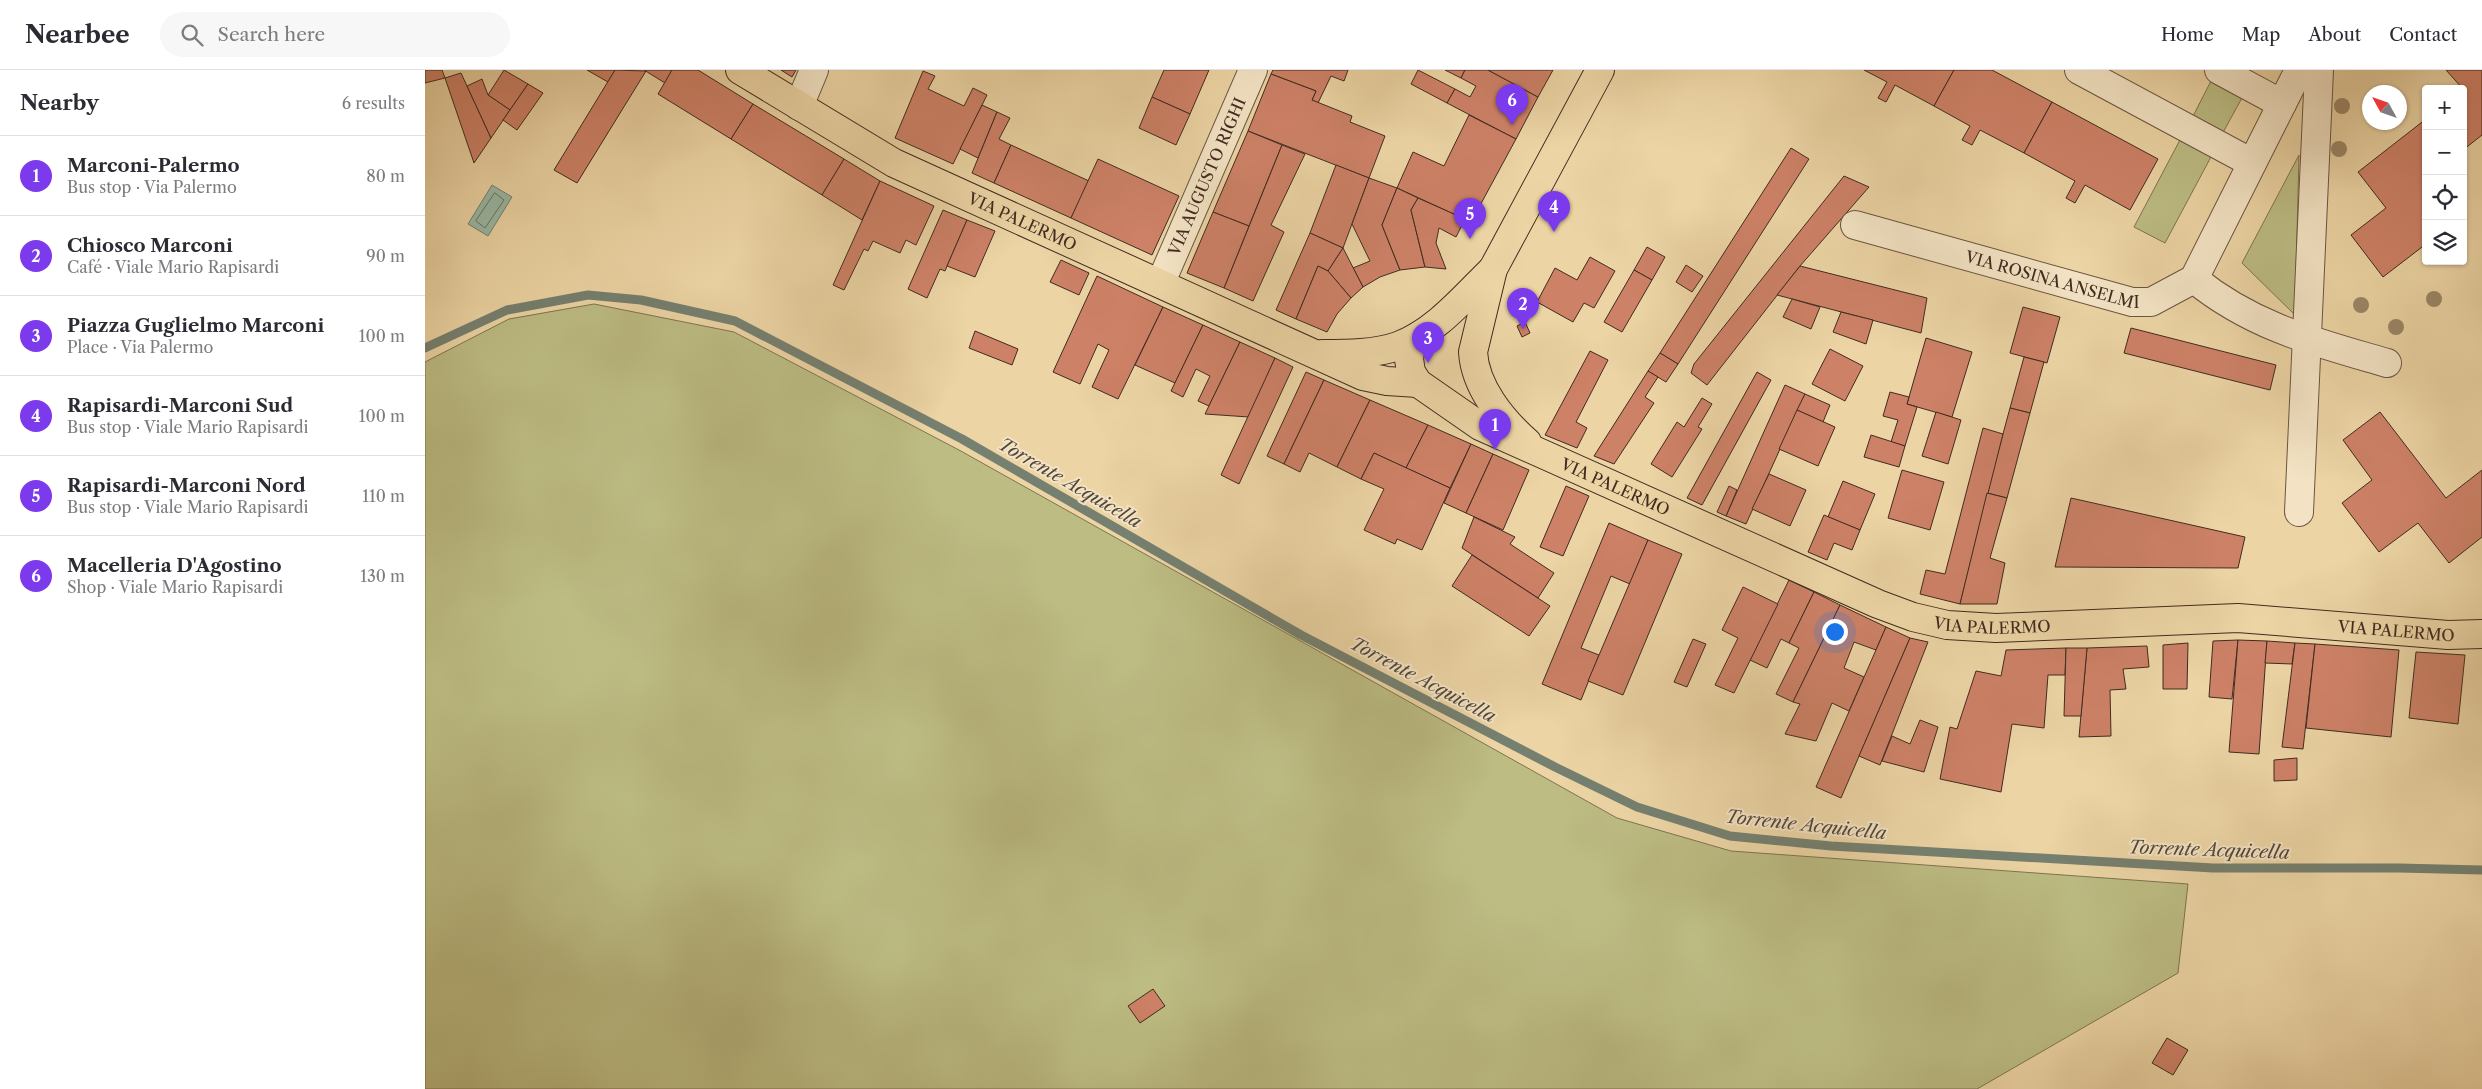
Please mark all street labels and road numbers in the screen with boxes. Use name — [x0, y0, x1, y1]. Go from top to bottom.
street label: VIA AUGUSTO RIGHI — [1163, 94, 1250, 260]
street label: VIA PALERMO — [964, 188, 1080, 255]
street label: VIA ROSINA ANSELMI — [1962, 246, 2139, 312]
street label: VIA PALERMO — [1557, 453, 1673, 520]
street label: VIA PALERMO — [1931, 612, 2051, 638]
street label: VIA PALERMO — [2336, 616, 2455, 645]

